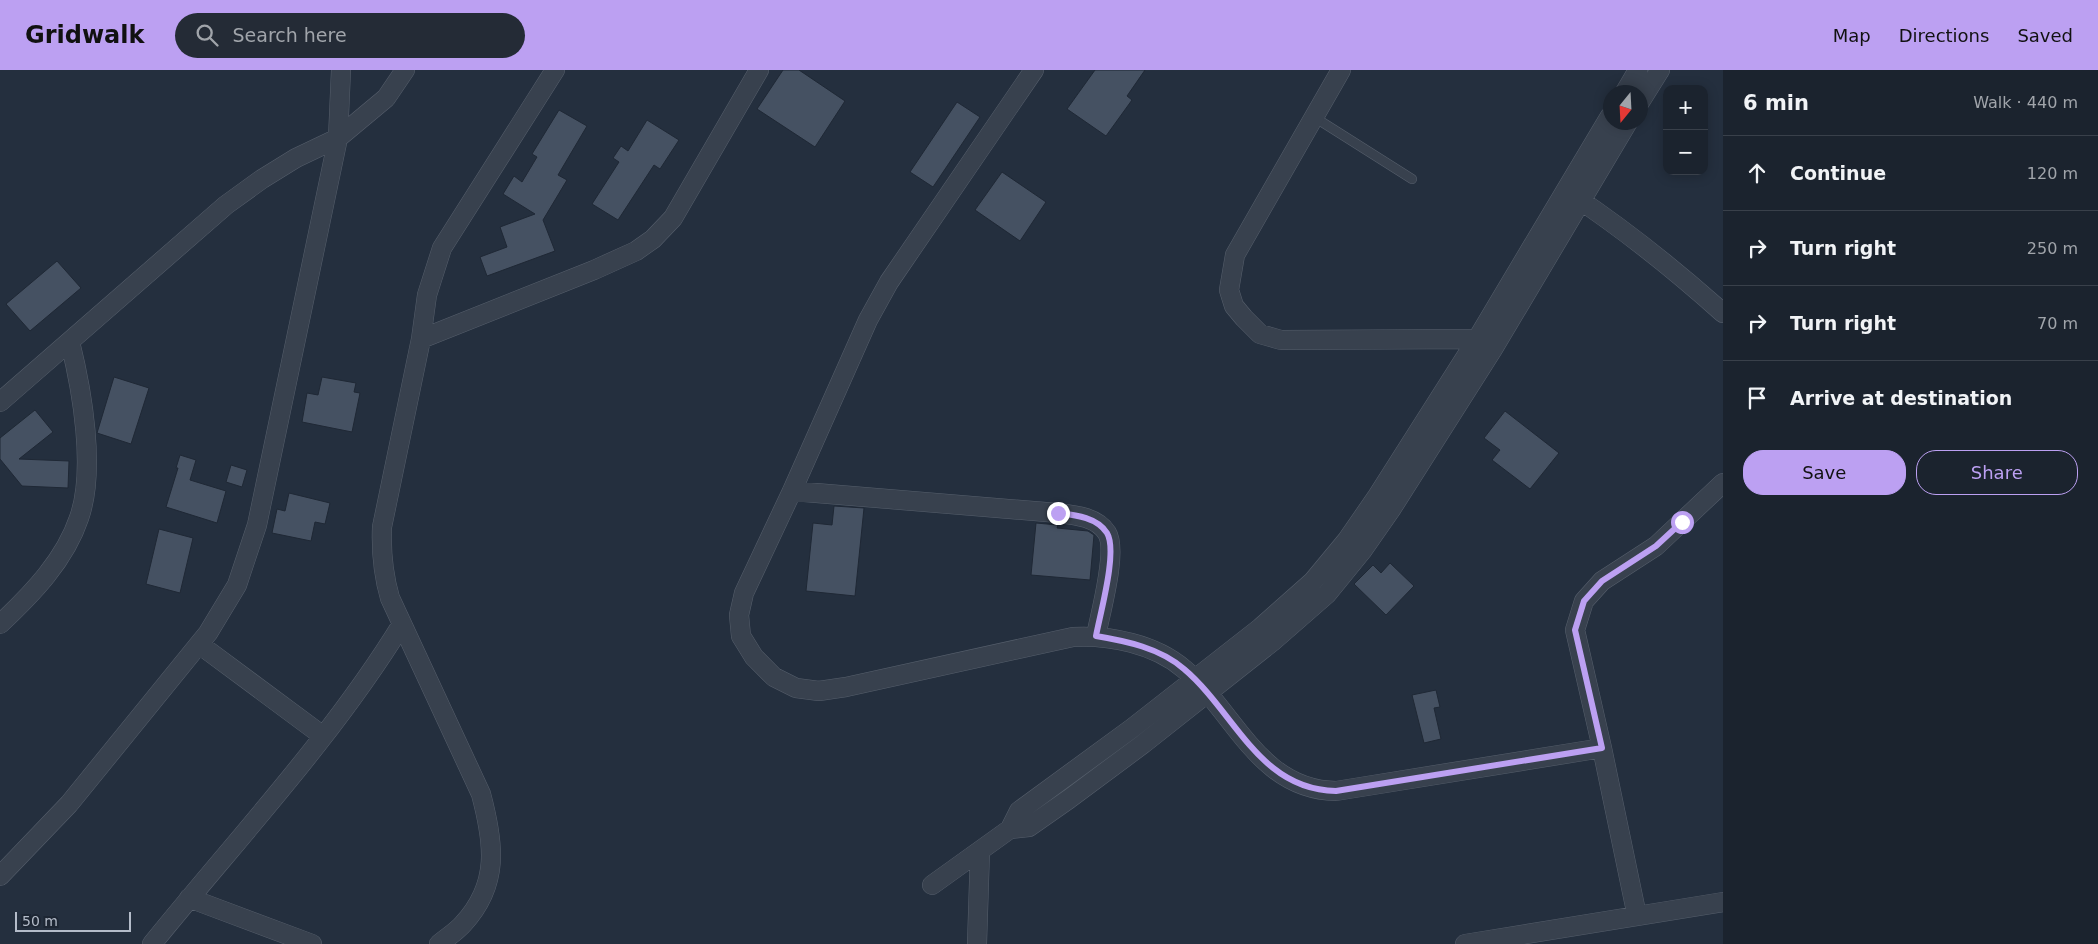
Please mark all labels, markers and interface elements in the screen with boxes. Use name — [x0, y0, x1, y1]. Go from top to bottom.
search box — [175, 13, 525, 58]
text: Gridwalk — [25, 21, 145, 49]
icon: search — [193, 21, 221, 49]
text: Search here — [233, 24, 347, 46]
text: Map — [1833, 25, 1871, 46]
text: Directions — [1899, 25, 1989, 46]
text: Saved — [2017, 25, 2073, 46]
north arrow — [1603, 85, 1648, 130]
map controls — [1663, 85, 1708, 175]
button: + — [1663, 85, 1708, 130]
text: 6 min — [1743, 91, 1809, 115]
text: Walk · 440 m — [1973, 93, 2078, 112]
button: − — [1663, 130, 1708, 175]
icon: ahead — [1743, 159, 1771, 187]
text: Continue — [1790, 162, 1886, 184]
text: 120 m — [2027, 164, 2078, 183]
icon: right — [1743, 234, 1771, 262]
text: Turn right — [1790, 237, 1896, 259]
text: 250 m — [2027, 239, 2078, 258]
icon: right — [1743, 309, 1771, 337]
text: Turn right — [1790, 312, 1896, 334]
text: 70 m — [2037, 314, 2078, 333]
icon: arrive — [1743, 384, 1771, 412]
text: Arrive at destination — [1790, 387, 2012, 409]
button: Save — [1743, 450, 1906, 495]
button: Share — [1916, 450, 2078, 495]
route end — [1047, 502, 1070, 525]
route start — [1671, 511, 1694, 534]
scale bar — [15, 909, 131, 932]
text: 50 m — [22, 913, 58, 929]

